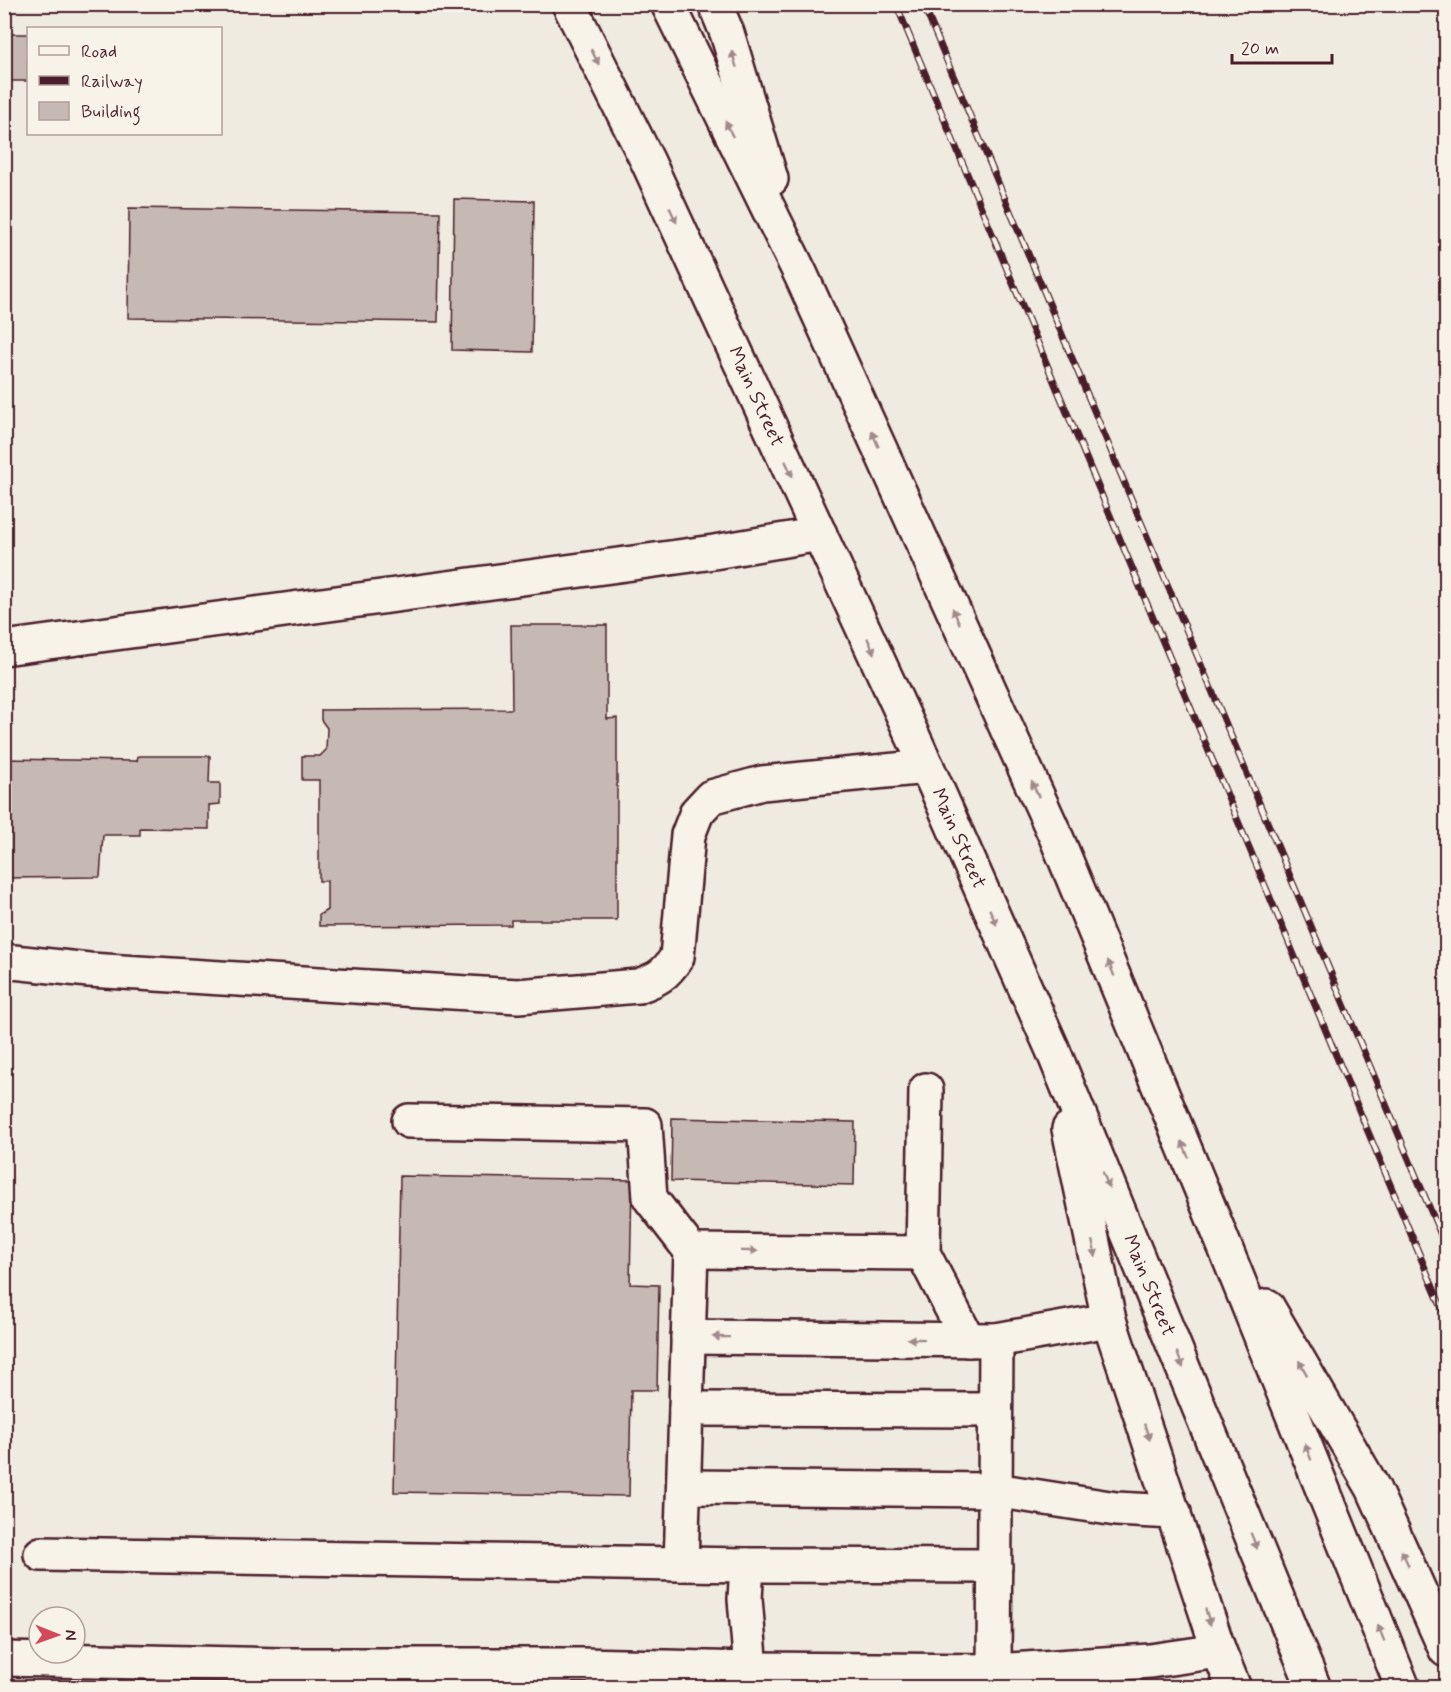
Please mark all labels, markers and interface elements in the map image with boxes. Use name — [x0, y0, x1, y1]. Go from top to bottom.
legend — [27, 27, 222, 135]
scale bar — [1232, 27, 1332, 65]
text: 20 m — [1241, 37, 1279, 61]
text: Road — [81, 40, 117, 64]
one-way arrow — [590, 48, 600, 65]
one-way arrow — [729, 50, 738, 68]
text: Railway — [81, 70, 143, 94]
text: Building — [81, 100, 141, 126]
one-way arrow — [724, 120, 733, 137]
one-way arrow — [668, 207, 677, 224]
street label: Main Street — [721, 342, 791, 451]
one-way arrow — [870, 429, 880, 447]
one-way arrow — [785, 460, 794, 477]
one-way arrow — [951, 608, 960, 625]
one-way arrow — [866, 637, 876, 655]
one-way arrow — [1030, 780, 1039, 797]
street label: Main Street — [925, 784, 993, 893]
one-way arrow — [989, 908, 998, 925]
one-way arrow — [1106, 959, 1116, 977]
one-way arrow — [1180, 1140, 1189, 1158]
one-way arrow — [1102, 1171, 1111, 1189]
street label: Main Street — [1116, 1231, 1182, 1340]
one-way arrow — [1090, 1240, 1099, 1259]
one-way arrow — [740, 1246, 759, 1256]
one-way arrow — [712, 1333, 731, 1342]
one-way arrow — [907, 1334, 926, 1344]
one-way arrow — [1175, 1352, 1185, 1370]
one-way arrow — [1297, 1360, 1308, 1376]
one-way arrow — [1143, 1423, 1152, 1441]
one-way arrow — [1303, 1443, 1313, 1461]
one-way arrow — [1250, 1532, 1259, 1550]
one-way arrow — [1400, 1550, 1409, 1567]
north arrow — [27, 1605, 87, 1665]
one-way arrow — [1204, 1608, 1213, 1626]
one-way arrow — [1376, 1624, 1386, 1642]
text: N — [60, 1630, 81, 1641]

